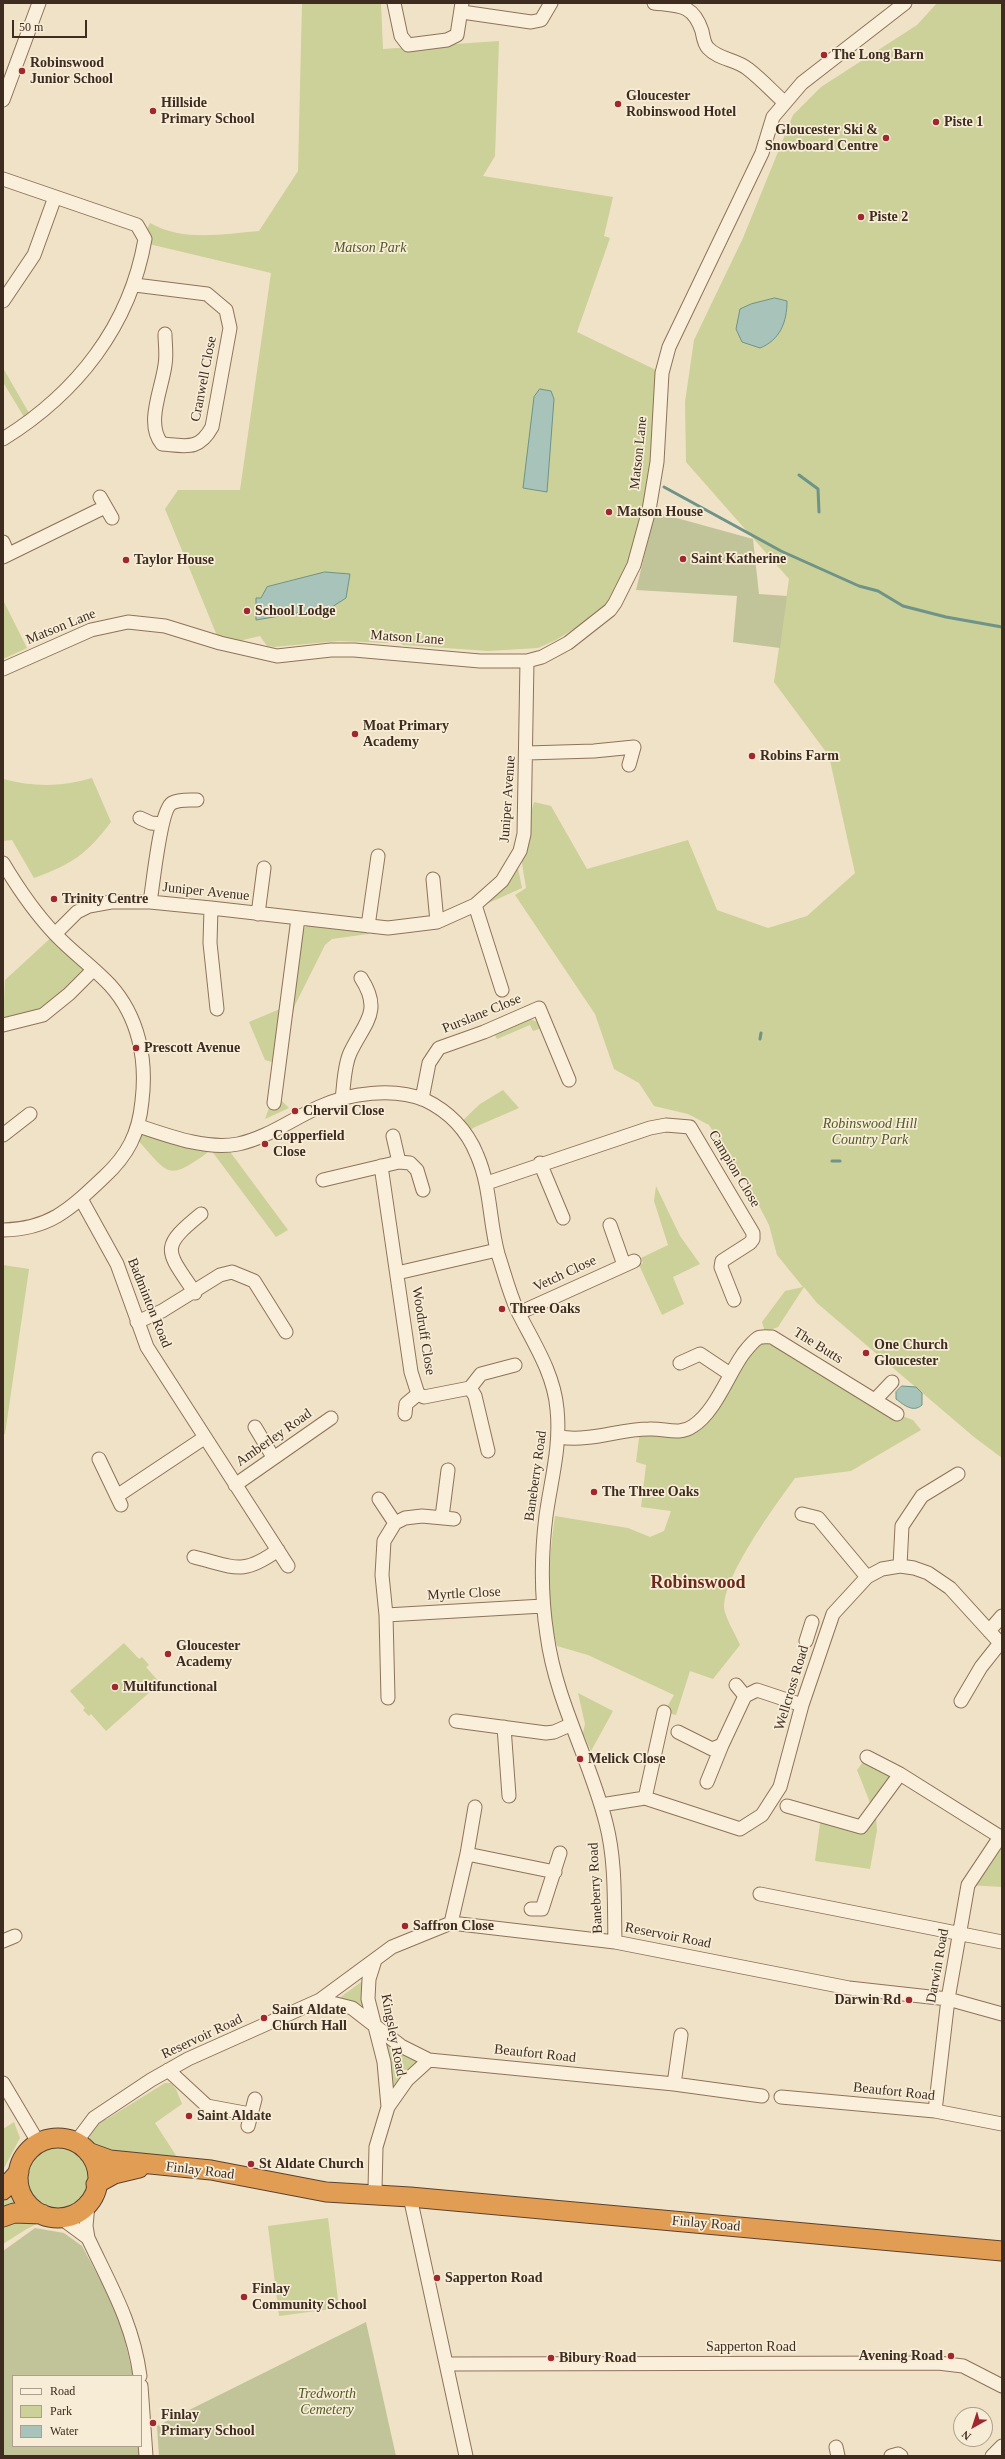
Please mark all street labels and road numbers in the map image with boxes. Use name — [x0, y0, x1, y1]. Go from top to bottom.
street label: Cranwell Close — [187, 335, 221, 423]
street label: Matson Lane — [627, 416, 651, 490]
street label: Matson Lane — [24, 605, 98, 649]
street label: Matson Lane — [370, 627, 444, 649]
street label: Juniper Avenue — [497, 755, 519, 843]
street label: Juniper Avenue — [162, 879, 250, 905]
street label: Purslane Close — [440, 991, 524, 1037]
street label: Campion Close — [704, 1128, 764, 1210]
street label: Vetch Close — [531, 1252, 599, 1296]
street label: Badminton Road — [123, 1256, 175, 1350]
street label: Woodruff Close — [408, 1286, 438, 1376]
street label: The Butts — [790, 1324, 846, 1368]
street label: Amberley Road — [233, 1406, 315, 1470]
street label: Baneberry Road — [521, 1430, 551, 1522]
street label: Myrtle Close — [427, 1584, 501, 1604]
street label: Wellcross Road — [771, 1644, 813, 1732]
street label: Baneberry Road — [585, 1842, 607, 1934]
street label: Reservoir Road — [623, 1919, 713, 1953]
street label: Darwin Road — [923, 1928, 953, 2004]
street label: Kingsley Road — [377, 1992, 409, 2078]
street label: Reservoir Road — [159, 2011, 245, 2063]
street label: Beaufort Road — [493, 2041, 577, 2067]
street label: Beaufort Road — [852, 2079, 936, 2105]
street label: Finlay Road — [165, 2158, 235, 2184]
street label: Finlay Road — [671, 2213, 741, 2235]
street label: Sapperton Road — [706, 2339, 796, 2355]

